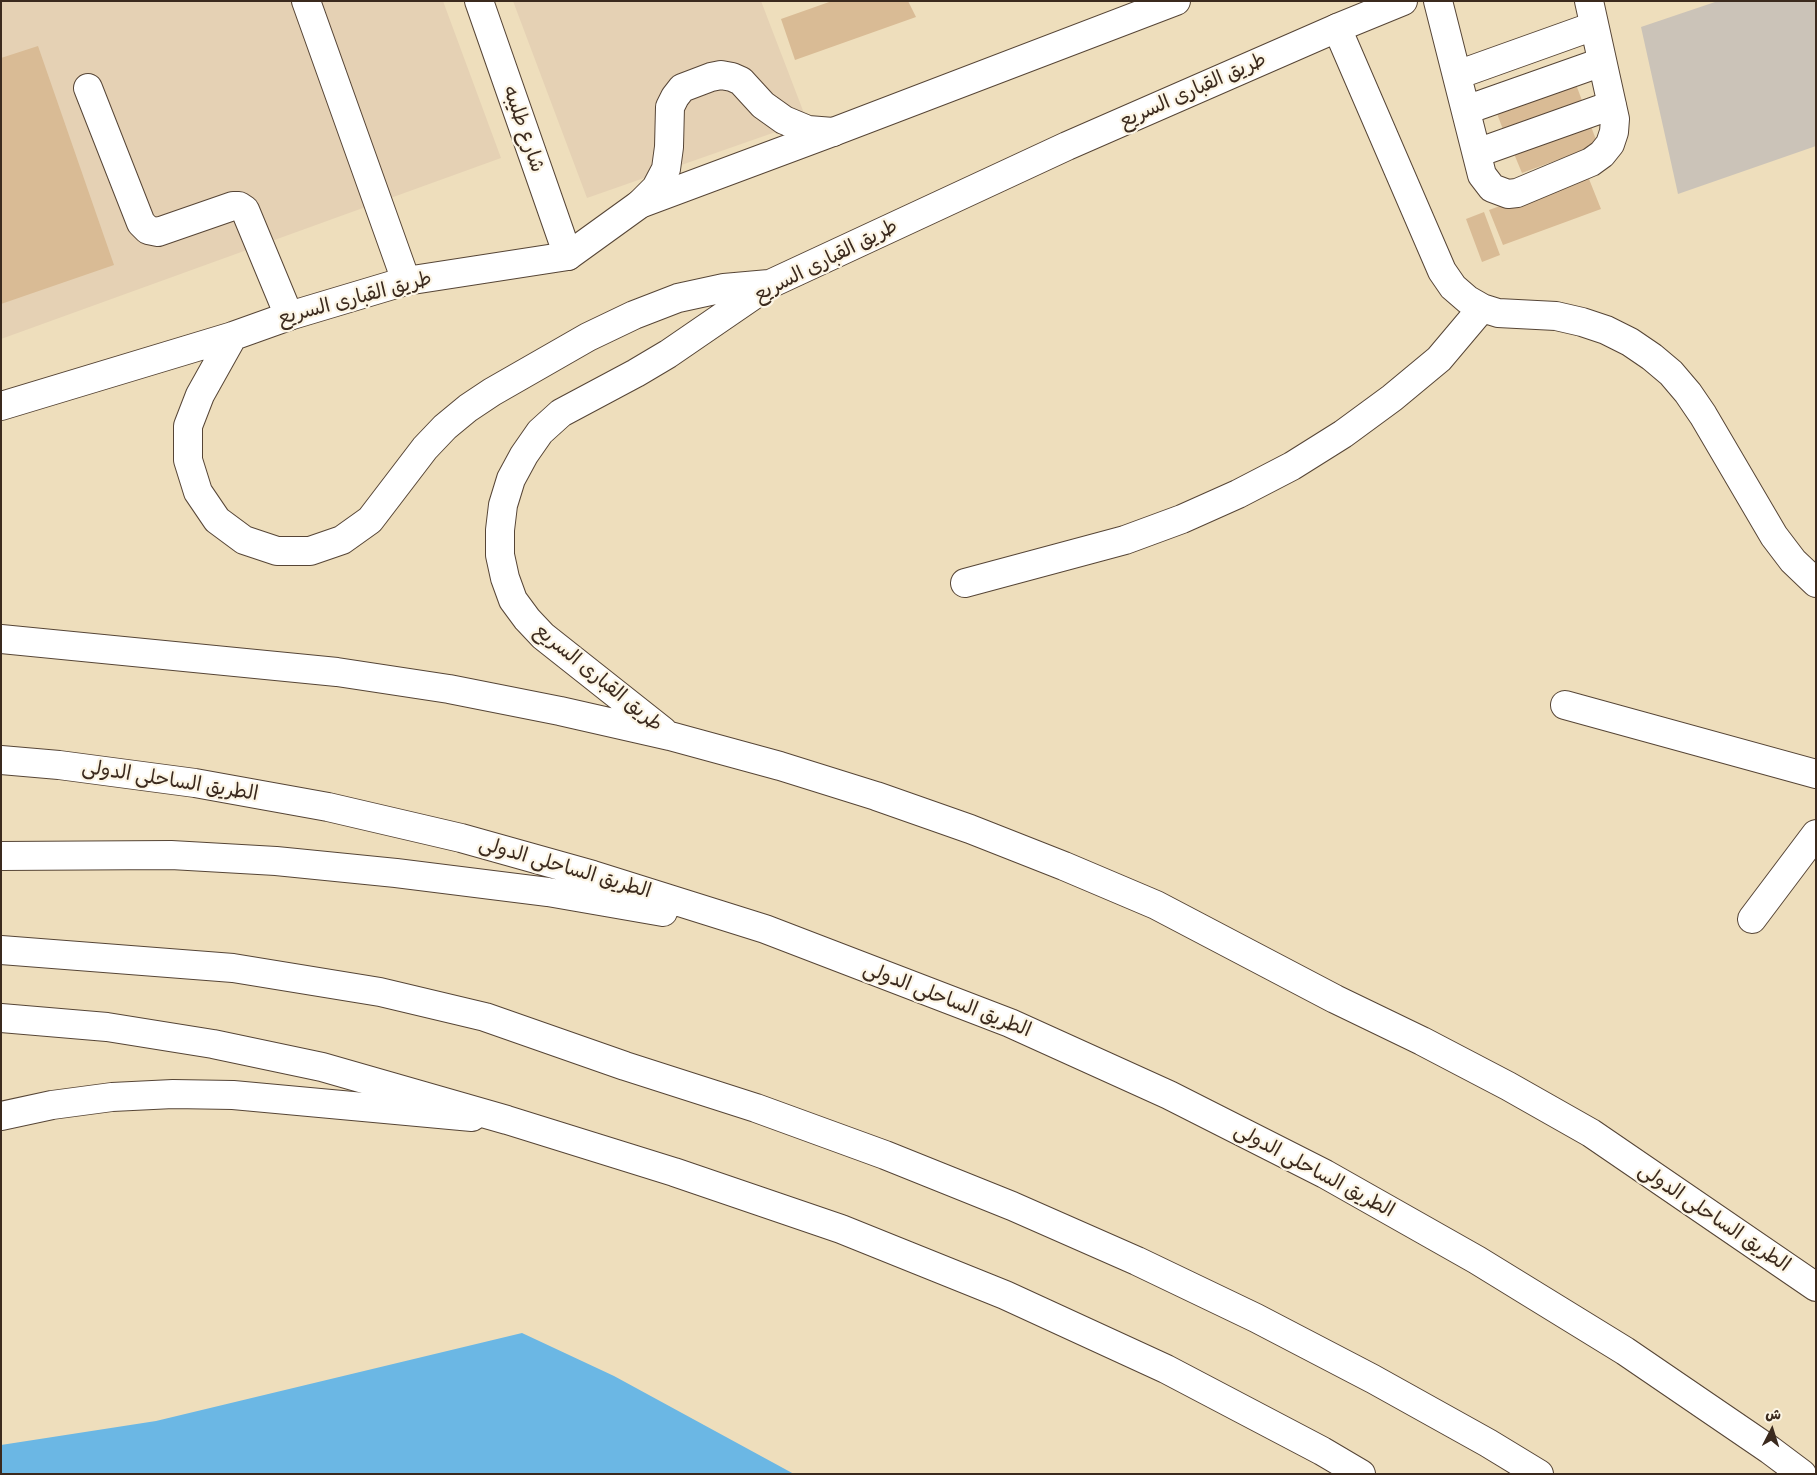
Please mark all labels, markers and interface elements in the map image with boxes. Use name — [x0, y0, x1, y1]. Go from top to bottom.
street label: طريق القبارى السريع — [1116, 48, 1270, 134]
street label: شارع طليبه — [497, 82, 549, 176]
street label: طريق القبارى السريع — [750, 214, 902, 308]
street label: طريق القبارى السريع — [275, 267, 435, 331]
street label: طريق القبارى السريع — [529, 619, 667, 737]
street label: الطريق الساحلى الدولى — [80, 755, 260, 807]
street label: الطريق الساحلى الدولى — [476, 832, 654, 904]
street label: الطريق الساحلى الدولى — [860, 957, 1034, 1043]
street label: الطريق الساحلى الدولى — [1230, 1119, 1398, 1223]
street label: الطريق الساحلى الدولى — [1634, 1158, 1794, 1278]
north arrow — [1747, 1405, 1797, 1455]
text: ش — [1765, 1405, 1782, 1424]

